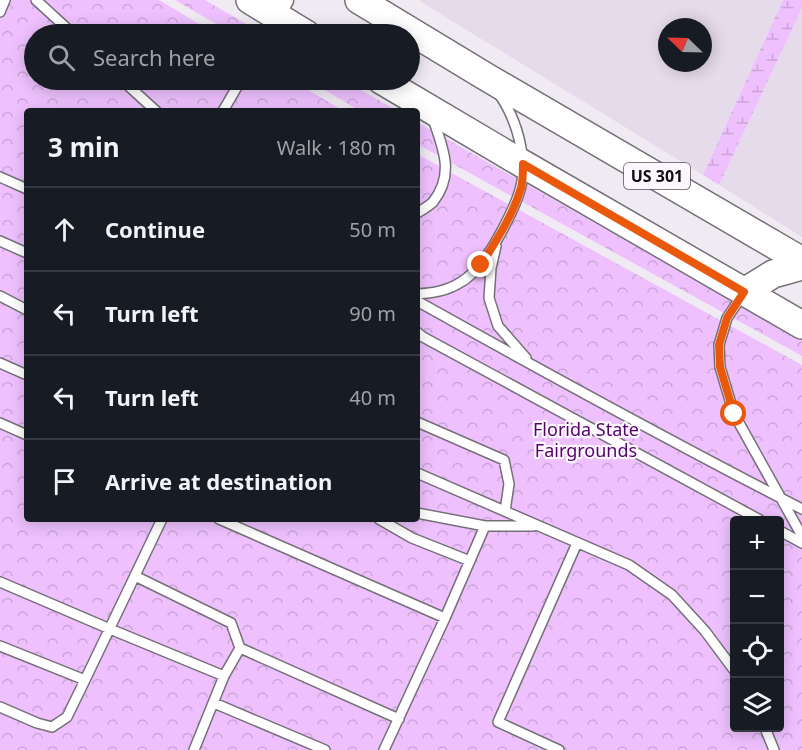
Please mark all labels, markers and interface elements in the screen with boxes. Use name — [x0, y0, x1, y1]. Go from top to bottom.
north arrow — [658, 18, 712, 72]
search box — [24, 24, 420, 90]
icon: search — [45, 41, 78, 74]
text: Search here — [93, 42, 215, 72]
text: 3 min — [48, 129, 120, 165]
text: Walk · 180 m — [277, 134, 396, 161]
road number: US 301 — [624, 163, 690, 189]
icon: ahead — [48, 213, 81, 246]
text: Continue — [105, 214, 205, 244]
text: 50 m — [349, 216, 396, 243]
route end — [467, 251, 493, 277]
icon: left — [48, 297, 81, 330]
text: Turn left — [105, 298, 199, 328]
text: 90 m — [349, 300, 396, 327]
icon: left — [48, 381, 81, 414]
text: Turn left — [105, 382, 199, 412]
text: 40 m — [349, 384, 396, 411]
route start — [720, 400, 746, 426]
park label: Florida State Fairgrounds — [533, 417, 639, 462]
icon: arrive — [48, 465, 81, 498]
text: Arrive at destination — [105, 466, 332, 496]
map controls — [730, 516, 784, 732]
button: + — [730, 516, 784, 570]
button: − — [730, 570, 784, 624]
button: locate — [730, 624, 784, 678]
button: layers — [730, 678, 784, 732]

